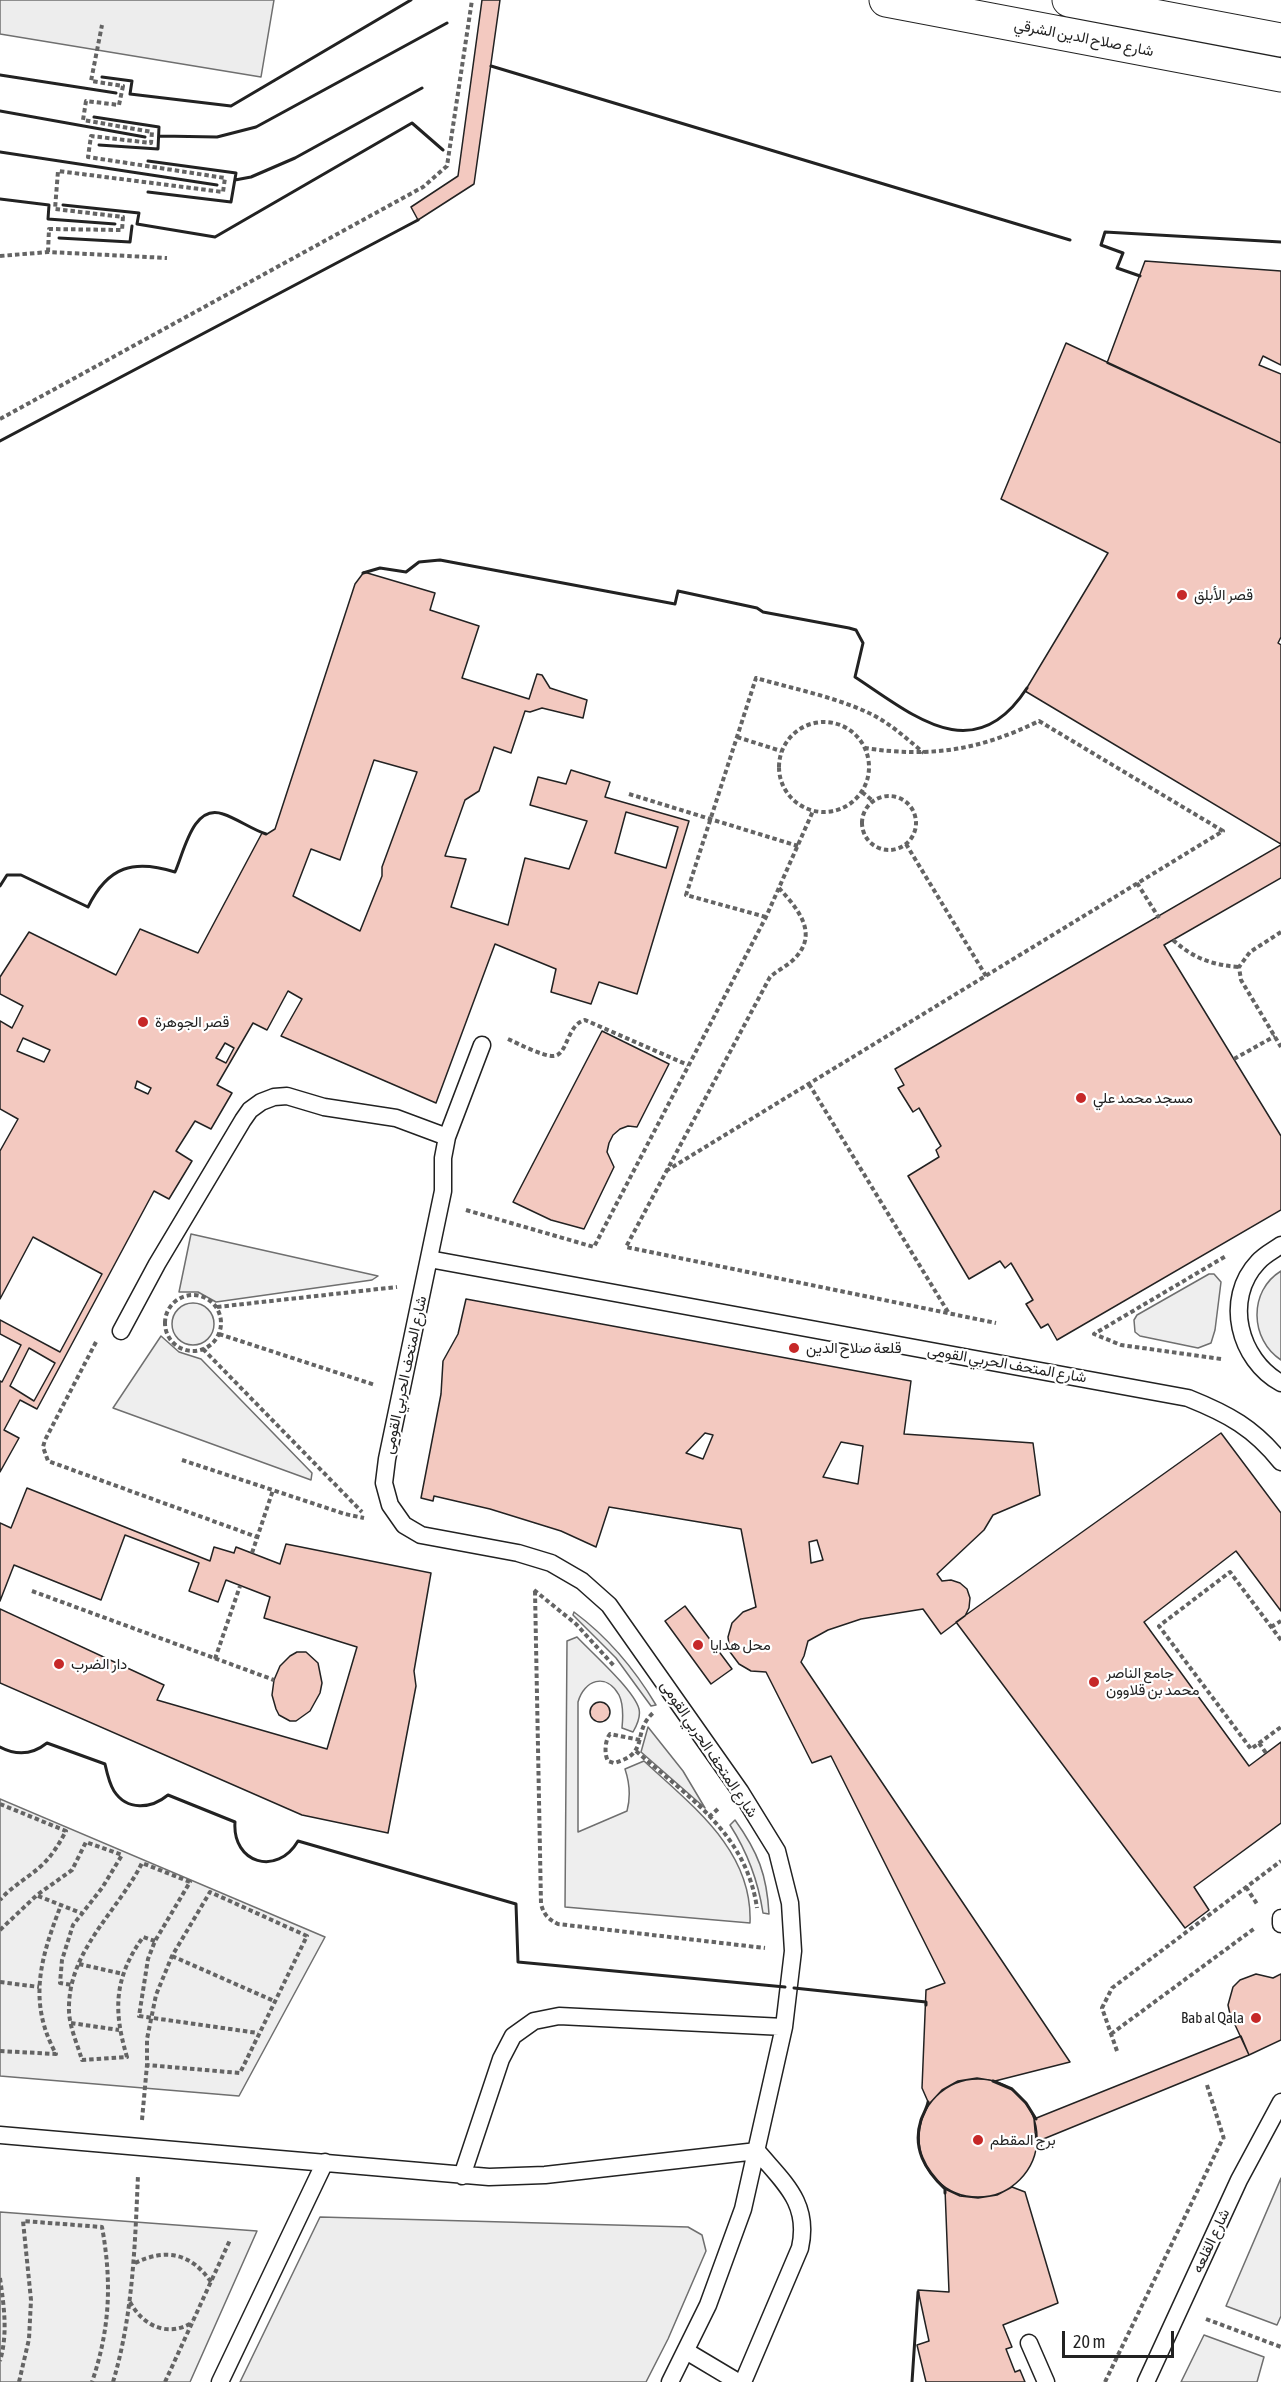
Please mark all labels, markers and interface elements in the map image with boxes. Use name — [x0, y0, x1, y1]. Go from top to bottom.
street label: شارع صلاح الدين الشرقي — [1013, 16, 1155, 60]
place label: قصر الأبلق — [1194, 586, 1253, 604]
marker: قصر الأبلق — [1175, 588, 1189, 602]
place label: قصر الجوهرة — [155, 1013, 229, 1031]
marker: قصر الجوهرة — [136, 1015, 150, 1029]
place label: مسجد محمد علي — [1093, 1089, 1193, 1107]
marker: مسجد محمد علي — [1074, 1091, 1088, 1105]
street label: شارع المتحف الحربي القومى — [379, 1294, 431, 1456]
place label: قلعة صلاح الدين — [806, 1339, 901, 1357]
marker: قلعة صلاح الدين — [787, 1341, 801, 1355]
street label: شارع المتحف الحربي القومى — [926, 1341, 1088, 1387]
place label: محل هدايا — [710, 1636, 771, 1654]
marker: محل هدايا — [691, 1638, 705, 1652]
place label: دار الضرب — [71, 1655, 127, 1673]
marker: دار الضرب — [52, 1657, 66, 1671]
place label: جامع الناصر محمد بن قلاوون — [1106, 1664, 1200, 1699]
marker: جامع الناصر محمد بن قلاوون — [1087, 1675, 1101, 1689]
street label: شارع المتحف الحربي القومى — [656, 1677, 762, 1821]
place label: Bab al Qala — [1181, 2009, 1244, 2027]
marker: Bab al Qala — [1249, 2011, 1263, 2025]
place label: برج المقطم — [990, 2131, 1056, 2149]
marker: برج المقطم — [971, 2133, 985, 2147]
street label: شارع القلعه — [1188, 2206, 1234, 2276]
scale bar — [1065, 2319, 1178, 2357]
text: 20 m — [1073, 2331, 1105, 2352]

